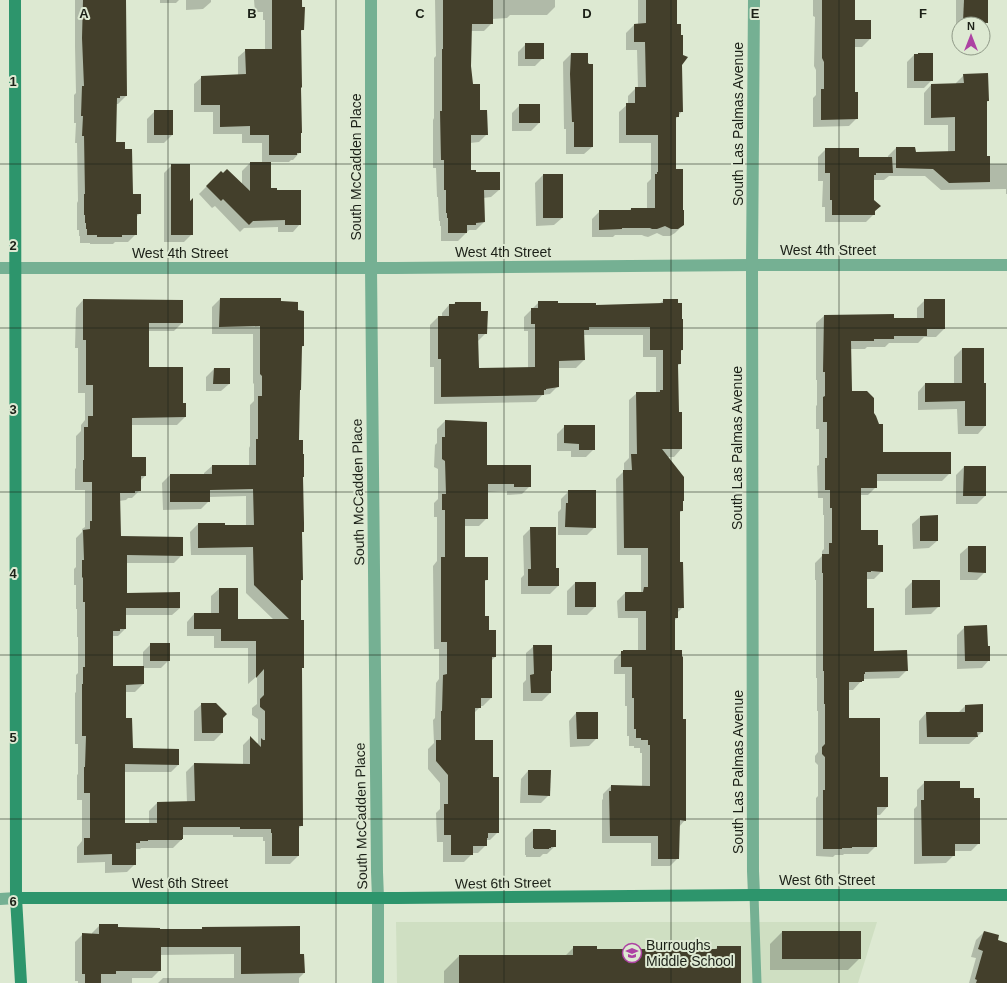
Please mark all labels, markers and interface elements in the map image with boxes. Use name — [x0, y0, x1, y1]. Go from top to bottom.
text: A — [79, 6, 89, 21]
text: B — [247, 6, 257, 21]
text: C — [415, 6, 425, 21]
text: D — [582, 6, 592, 21]
text: E — [751, 6, 760, 21]
text: F — [919, 6, 927, 21]
north arrow — [951, 16, 991, 56]
text: N — [967, 20, 975, 32]
street label: South Las Palmas Avenue — [730, 42, 746, 206]
text: 1 — [9, 74, 17, 89]
street label: South McCadden Place — [348, 93, 364, 241]
text: 2 — [9, 238, 17, 253]
street label: West 4th Street — [780, 242, 876, 258]
street label: West 4th Street — [455, 244, 551, 260]
street label: West 4th Street — [132, 245, 228, 261]
street label: South Las Palmas Avenue — [729, 366, 745, 530]
text: 3 — [9, 402, 17, 417]
street label: South McCadden Place — [349, 418, 367, 566]
text: 4 — [9, 566, 17, 581]
street label: South Las Palmas Avenue — [730, 690, 746, 854]
text: 5 — [9, 730, 17, 745]
street label: South McCadden Place — [352, 742, 370, 890]
street label: West 6th Street — [779, 872, 875, 888]
street label: West 6th Street — [455, 874, 551, 892]
street label: West 6th Street — [132, 875, 228, 891]
text: 6 — [9, 894, 17, 909]
place label: Burroughs Middle School — [646, 937, 734, 969]
school or university icon: Burroughs Middle School — [621, 942, 643, 964]

